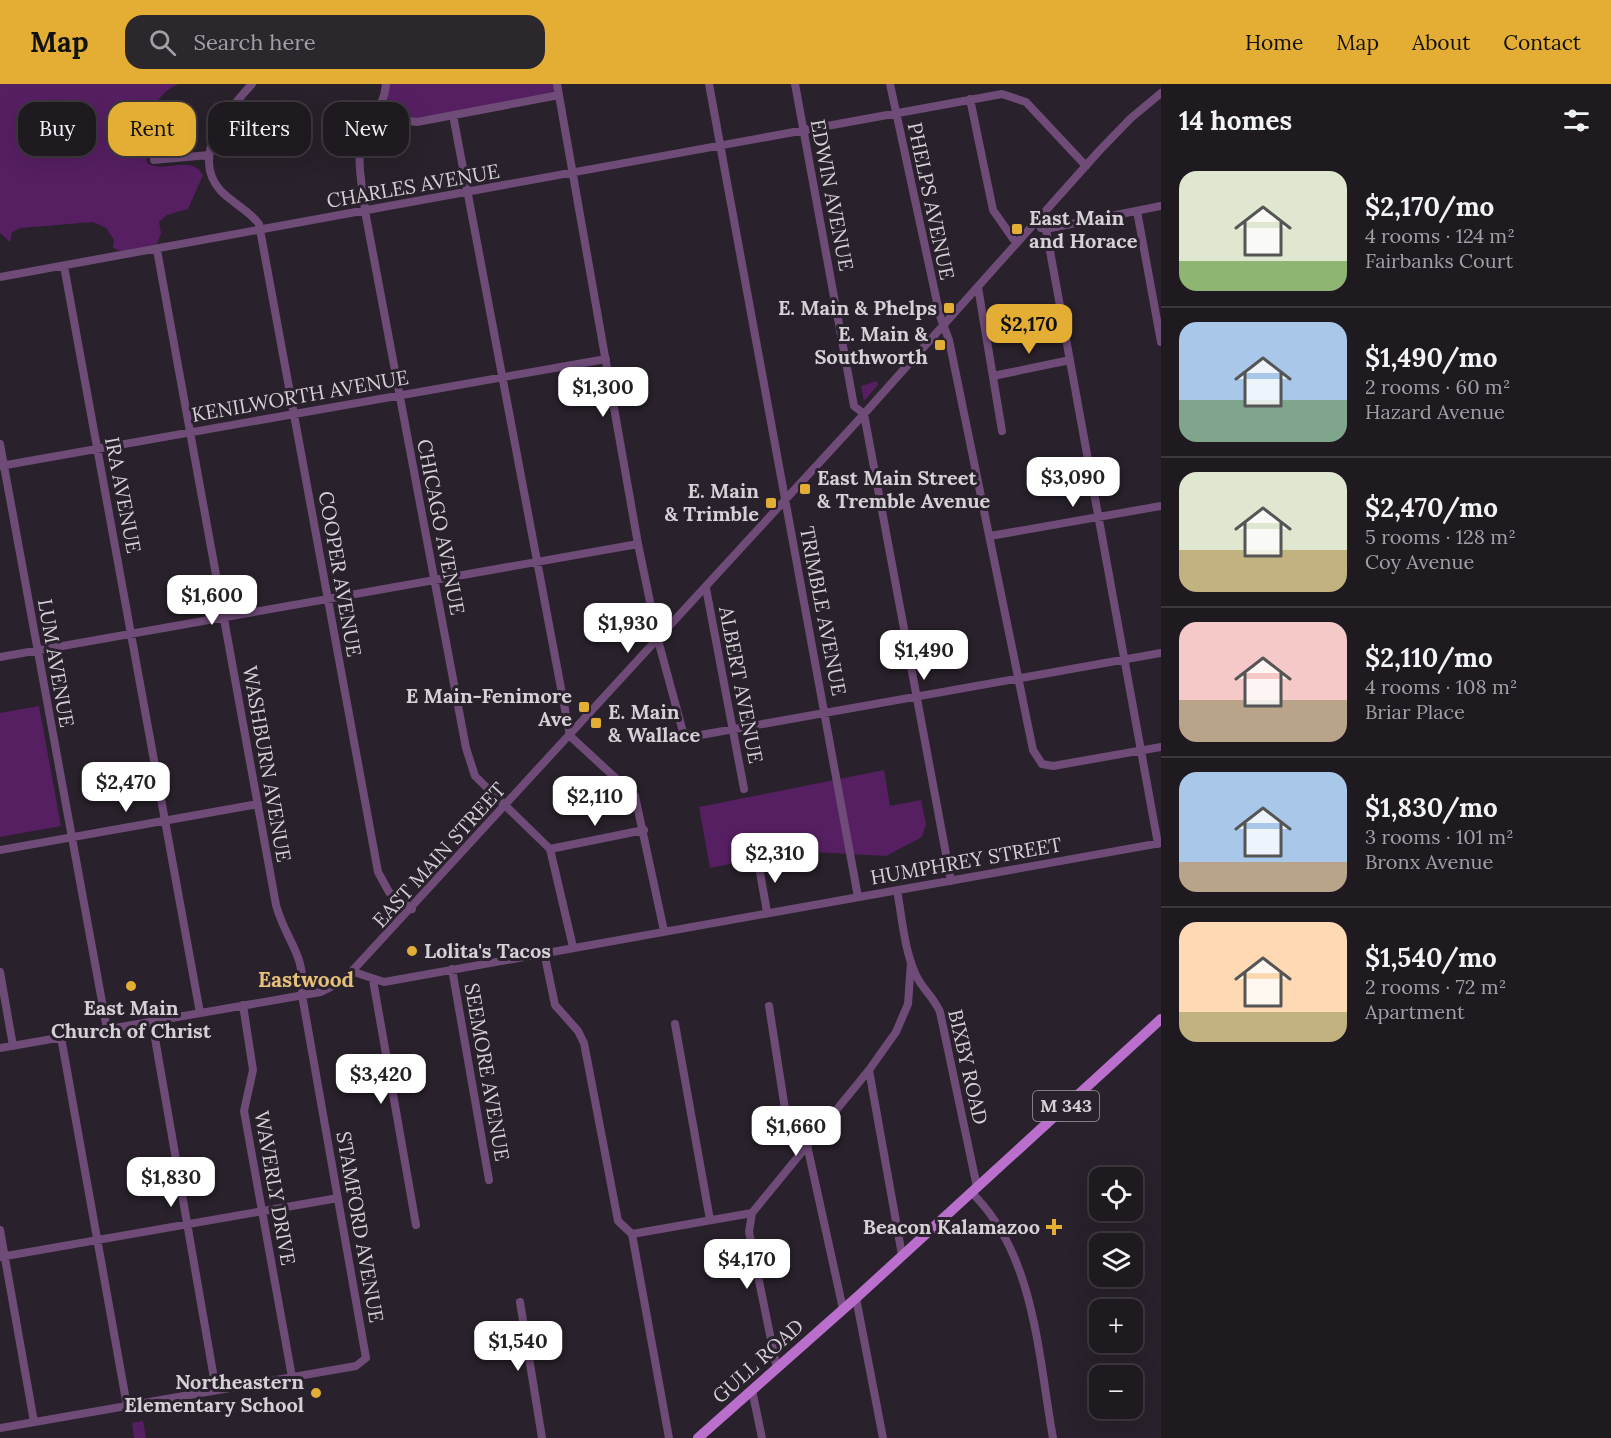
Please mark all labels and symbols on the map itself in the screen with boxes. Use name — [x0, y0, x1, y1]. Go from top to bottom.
street label: EDWIN AVENUE — [806, 117, 859, 273]
street label: PHELPS AVENUE — [903, 120, 960, 282]
street label: CHARLES AVENUE — [324, 158, 501, 213]
place label: East Main and Horace — [1029, 205, 1138, 253]
marker: East Main and Horace — [1010, 222, 1024, 236]
place label: E. Main & Phelps — [778, 295, 937, 320]
marker: E. Main & Phelps — [942, 301, 956, 315]
pin: $2,170 — [980, 304, 1078, 355]
place label: E. Main & Southworth — [814, 321, 929, 369]
marker: E. Main & Southworth — [933, 338, 947, 352]
street label: KENILWORTH AVENUE — [189, 364, 410, 427]
pin: $1,300 — [554, 367, 652, 418]
street label: IRA AVENUE — [100, 435, 147, 555]
street label: CHICAGO AVENUE — [412, 437, 471, 617]
pin: $3,090 — [1024, 457, 1122, 508]
place label: East Main Street & Tremble Avenue — [817, 465, 990, 513]
place label: E. Main & Trimble — [665, 478, 759, 526]
marker: East Main Street & Tremble Avenue — [798, 482, 812, 496]
street label: COOPER AVENUE — [314, 489, 367, 659]
marker: E. Main & Trimble — [764, 496, 778, 510]
street label: TRIMBLE AVENUE — [795, 524, 852, 698]
pin: $1,600 — [163, 575, 261, 626]
street label: LUM AVENUE — [33, 597, 80, 729]
pin: $1,930 — [579, 603, 677, 654]
street label: ALBERT AVENUE — [714, 603, 769, 766]
pin: $1,490 — [875, 630, 973, 681]
street label: WASHBURN AVENUE — [238, 664, 297, 864]
place label: E Main-Fenimore Ave — [406, 683, 572, 731]
place label: E. Main & Wallace — [608, 699, 700, 747]
marker: E Main-Fenimore Ave — [577, 700, 591, 714]
marker: E. Main & Wallace — [589, 716, 603, 730]
pin: $2,470 — [77, 762, 175, 813]
pin: $2,110 — [546, 776, 644, 827]
street label: EAST MAIN STREET — [367, 777, 511, 932]
street label: HUMPHREY STREET — [868, 831, 1064, 890]
pin: $2,310 — [726, 833, 824, 884]
place label: Lolita's Tacos — [424, 938, 551, 963]
marker: Lolita's Tacos — [405, 944, 419, 958]
district label: Eastwood — [258, 966, 354, 993]
marker: East Main Church of Christ — [124, 979, 138, 993]
street label: SEEMORE AVENUE — [460, 981, 515, 1163]
place label: East Main Church of Christ — [51, 995, 212, 1043]
street label: BIXBY ROAD — [943, 1007, 994, 1127]
pin: $3,420 — [332, 1054, 430, 1105]
road number: M 343 — [1033, 1091, 1099, 1121]
pin: $1,660 — [747, 1106, 845, 1157]
street label: WAVERLY DRIVE — [250, 1109, 301, 1267]
street label: STAMFORD AVENUE — [331, 1129, 390, 1324]
pin: $1,830 — [122, 1157, 220, 1208]
place label: Beacon Kalamazoo — [863, 1214, 1040, 1239]
marker: Beacon Kalamazoo — [1045, 1218, 1063, 1236]
pin: $4,170 — [698, 1239, 796, 1290]
street label: GULL ROAD — [707, 1313, 808, 1408]
pin: $1,540 — [469, 1321, 567, 1372]
place label: Northeastern Elementary School — [124, 1369, 304, 1417]
marker: Northeastern Elementary School — [309, 1386, 323, 1400]

